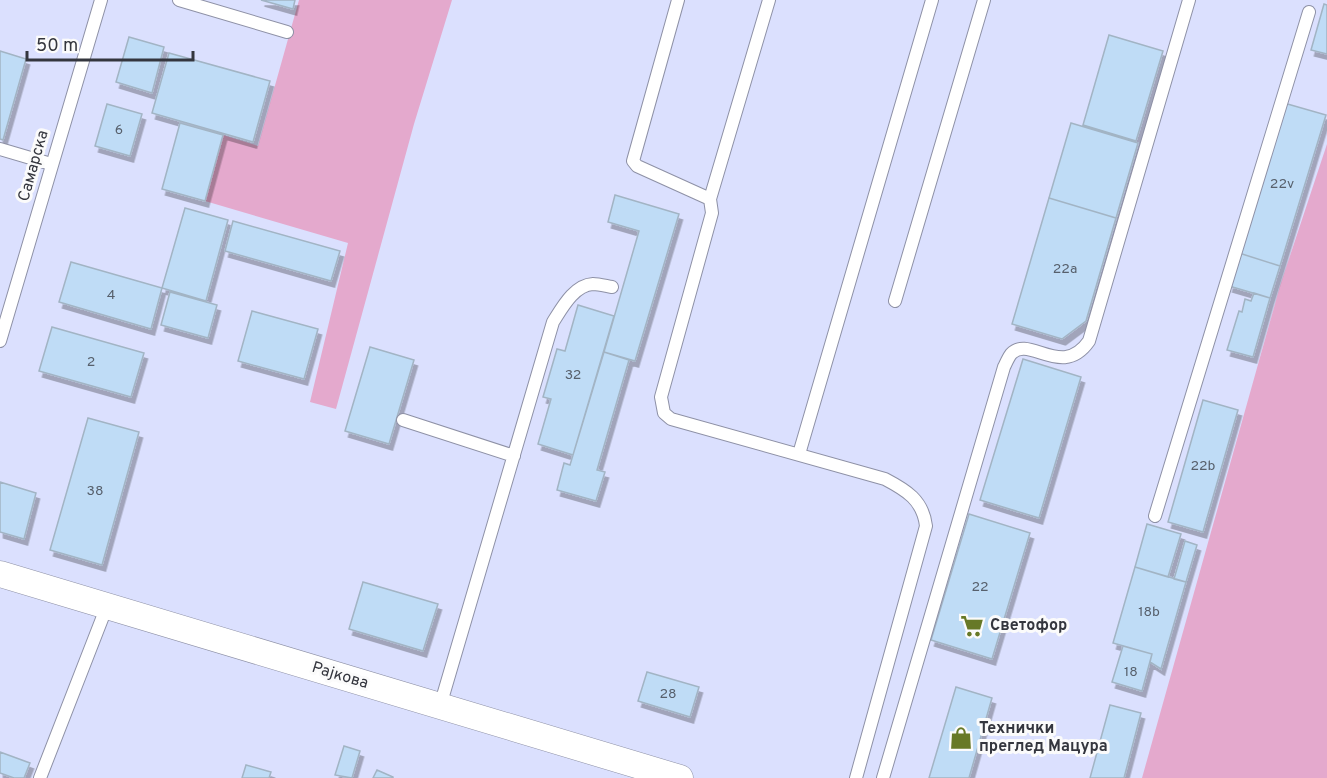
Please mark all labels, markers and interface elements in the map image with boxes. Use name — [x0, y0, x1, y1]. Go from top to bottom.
scale bar — [27, 24, 194, 62]
text: 50 m — [36, 35, 78, 58]
house number: 6 — [115, 122, 123, 139]
street label: Самарска — [14, 128, 54, 204]
house number: 22v — [1270, 176, 1294, 193]
house number: 22a — [1053, 261, 1077, 278]
house number: 4 — [107, 287, 115, 304]
house number: 2 — [87, 354, 95, 371]
house number: 32 — [565, 367, 581, 384]
house number: 22b — [1190, 458, 1216, 475]
house number: 38 — [87, 483, 103, 500]
house number: 22 — [971, 579, 989, 596]
house number: 18b — [1138, 604, 1160, 621]
supermarket icon: Светофор — [959, 613, 985, 639]
place label: Светофор — [990, 616, 1067, 636]
street label: Рајкова — [309, 658, 371, 694]
house number: 18 — [1124, 664, 1138, 681]
house number: 28 — [659, 686, 677, 703]
place label: Технички преглед Мацура — [979, 719, 1108, 757]
shop icon: Технички преглед Мацура — [948, 725, 974, 751]

